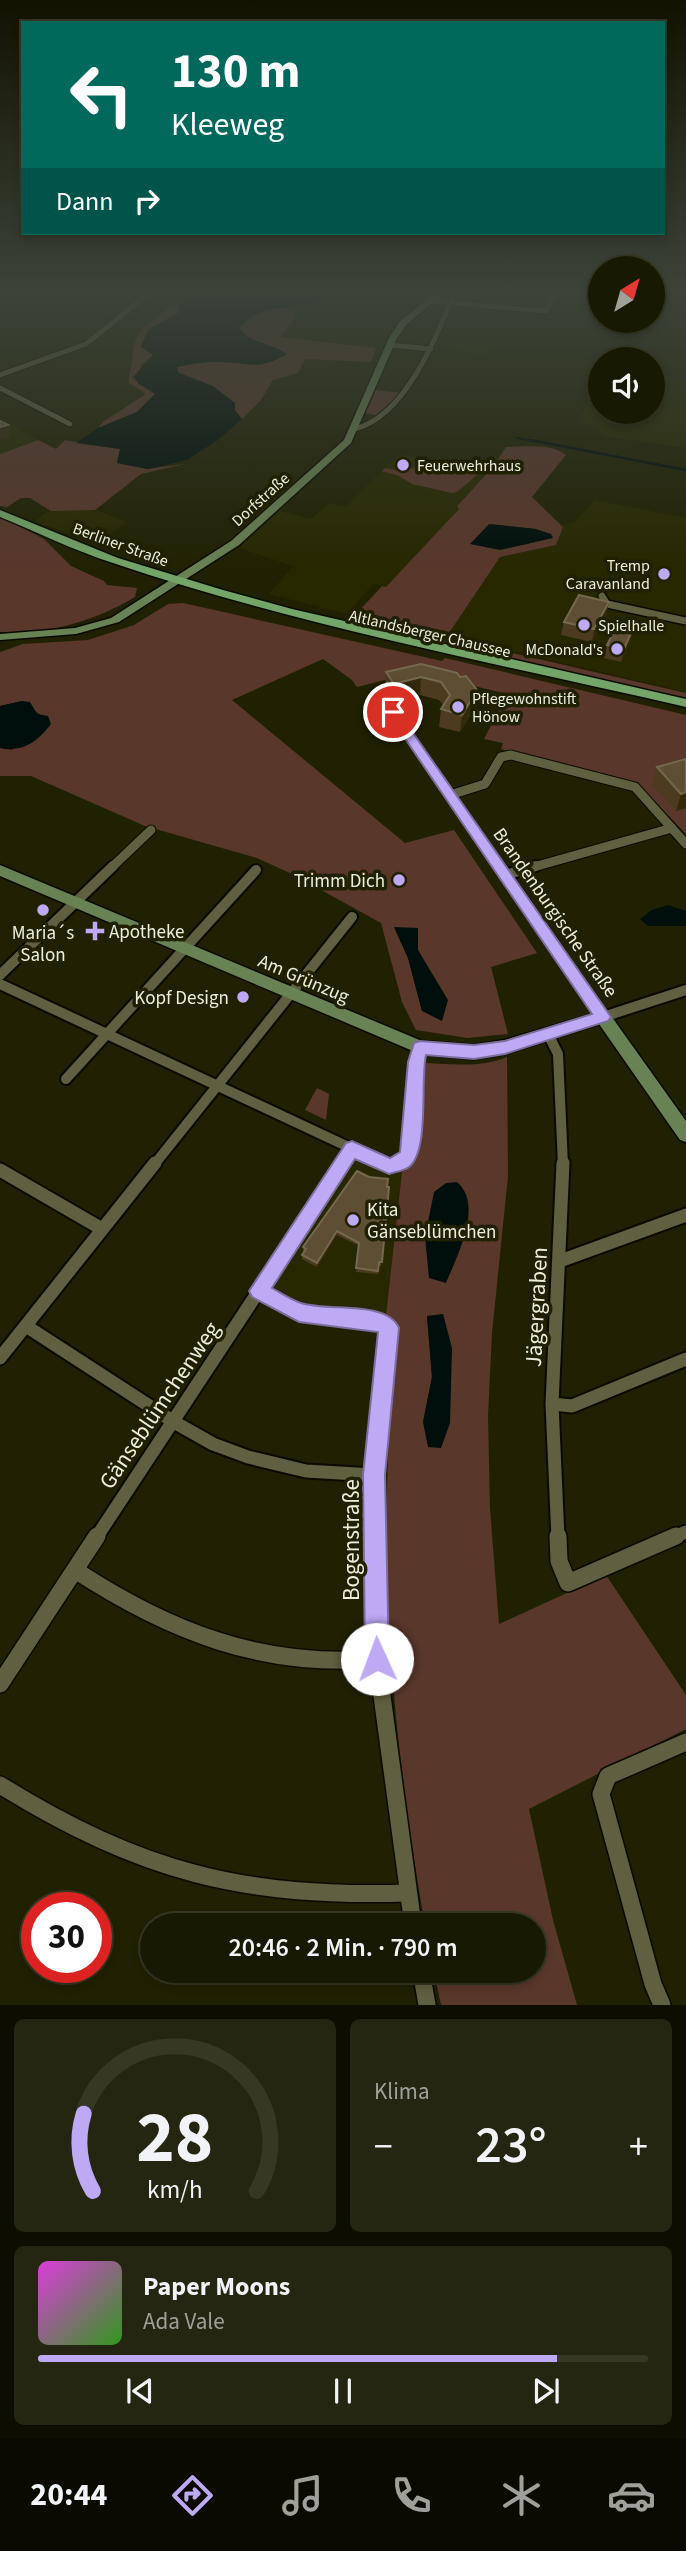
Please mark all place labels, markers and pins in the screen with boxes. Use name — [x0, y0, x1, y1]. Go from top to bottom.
place label: Feuerwehrhaus — [417, 455, 521, 477]
marker: Feuerwehrhaus — [395, 457, 411, 473]
place label: Tremp Caravanland — [566, 555, 650, 595]
marker: Tremp Caravanland — [656, 566, 672, 582]
place label: Spielhalle — [598, 615, 664, 637]
marker: Spielhalle — [576, 617, 592, 633]
place label: McDonald's — [525, 639, 603, 661]
marker: McDonald's — [609, 641, 625, 657]
pin — [363, 682, 423, 742]
place label: Pflegewohnstift Hönow — [472, 688, 577, 728]
marker: Pflegewohnstift Hönow — [450, 699, 466, 715]
place label: Trimm Dich — [294, 868, 385, 895]
marker: Trimm Dich — [391, 872, 407, 888]
marker: Maria´s Salon — [35, 902, 51, 918]
place label: Apotheke — [109, 919, 185, 946]
place label: Maria´s Salon — [12, 920, 74, 969]
marker: Apotheke — [87, 923, 103, 939]
place label: Kopf Design — [134, 985, 229, 1012]
marker: Kopf Design — [235, 989, 251, 1005]
place label: Kita Gänseblümchen — [367, 1197, 496, 1246]
marker: Kita Gänseblümchen — [345, 1212, 361, 1228]

